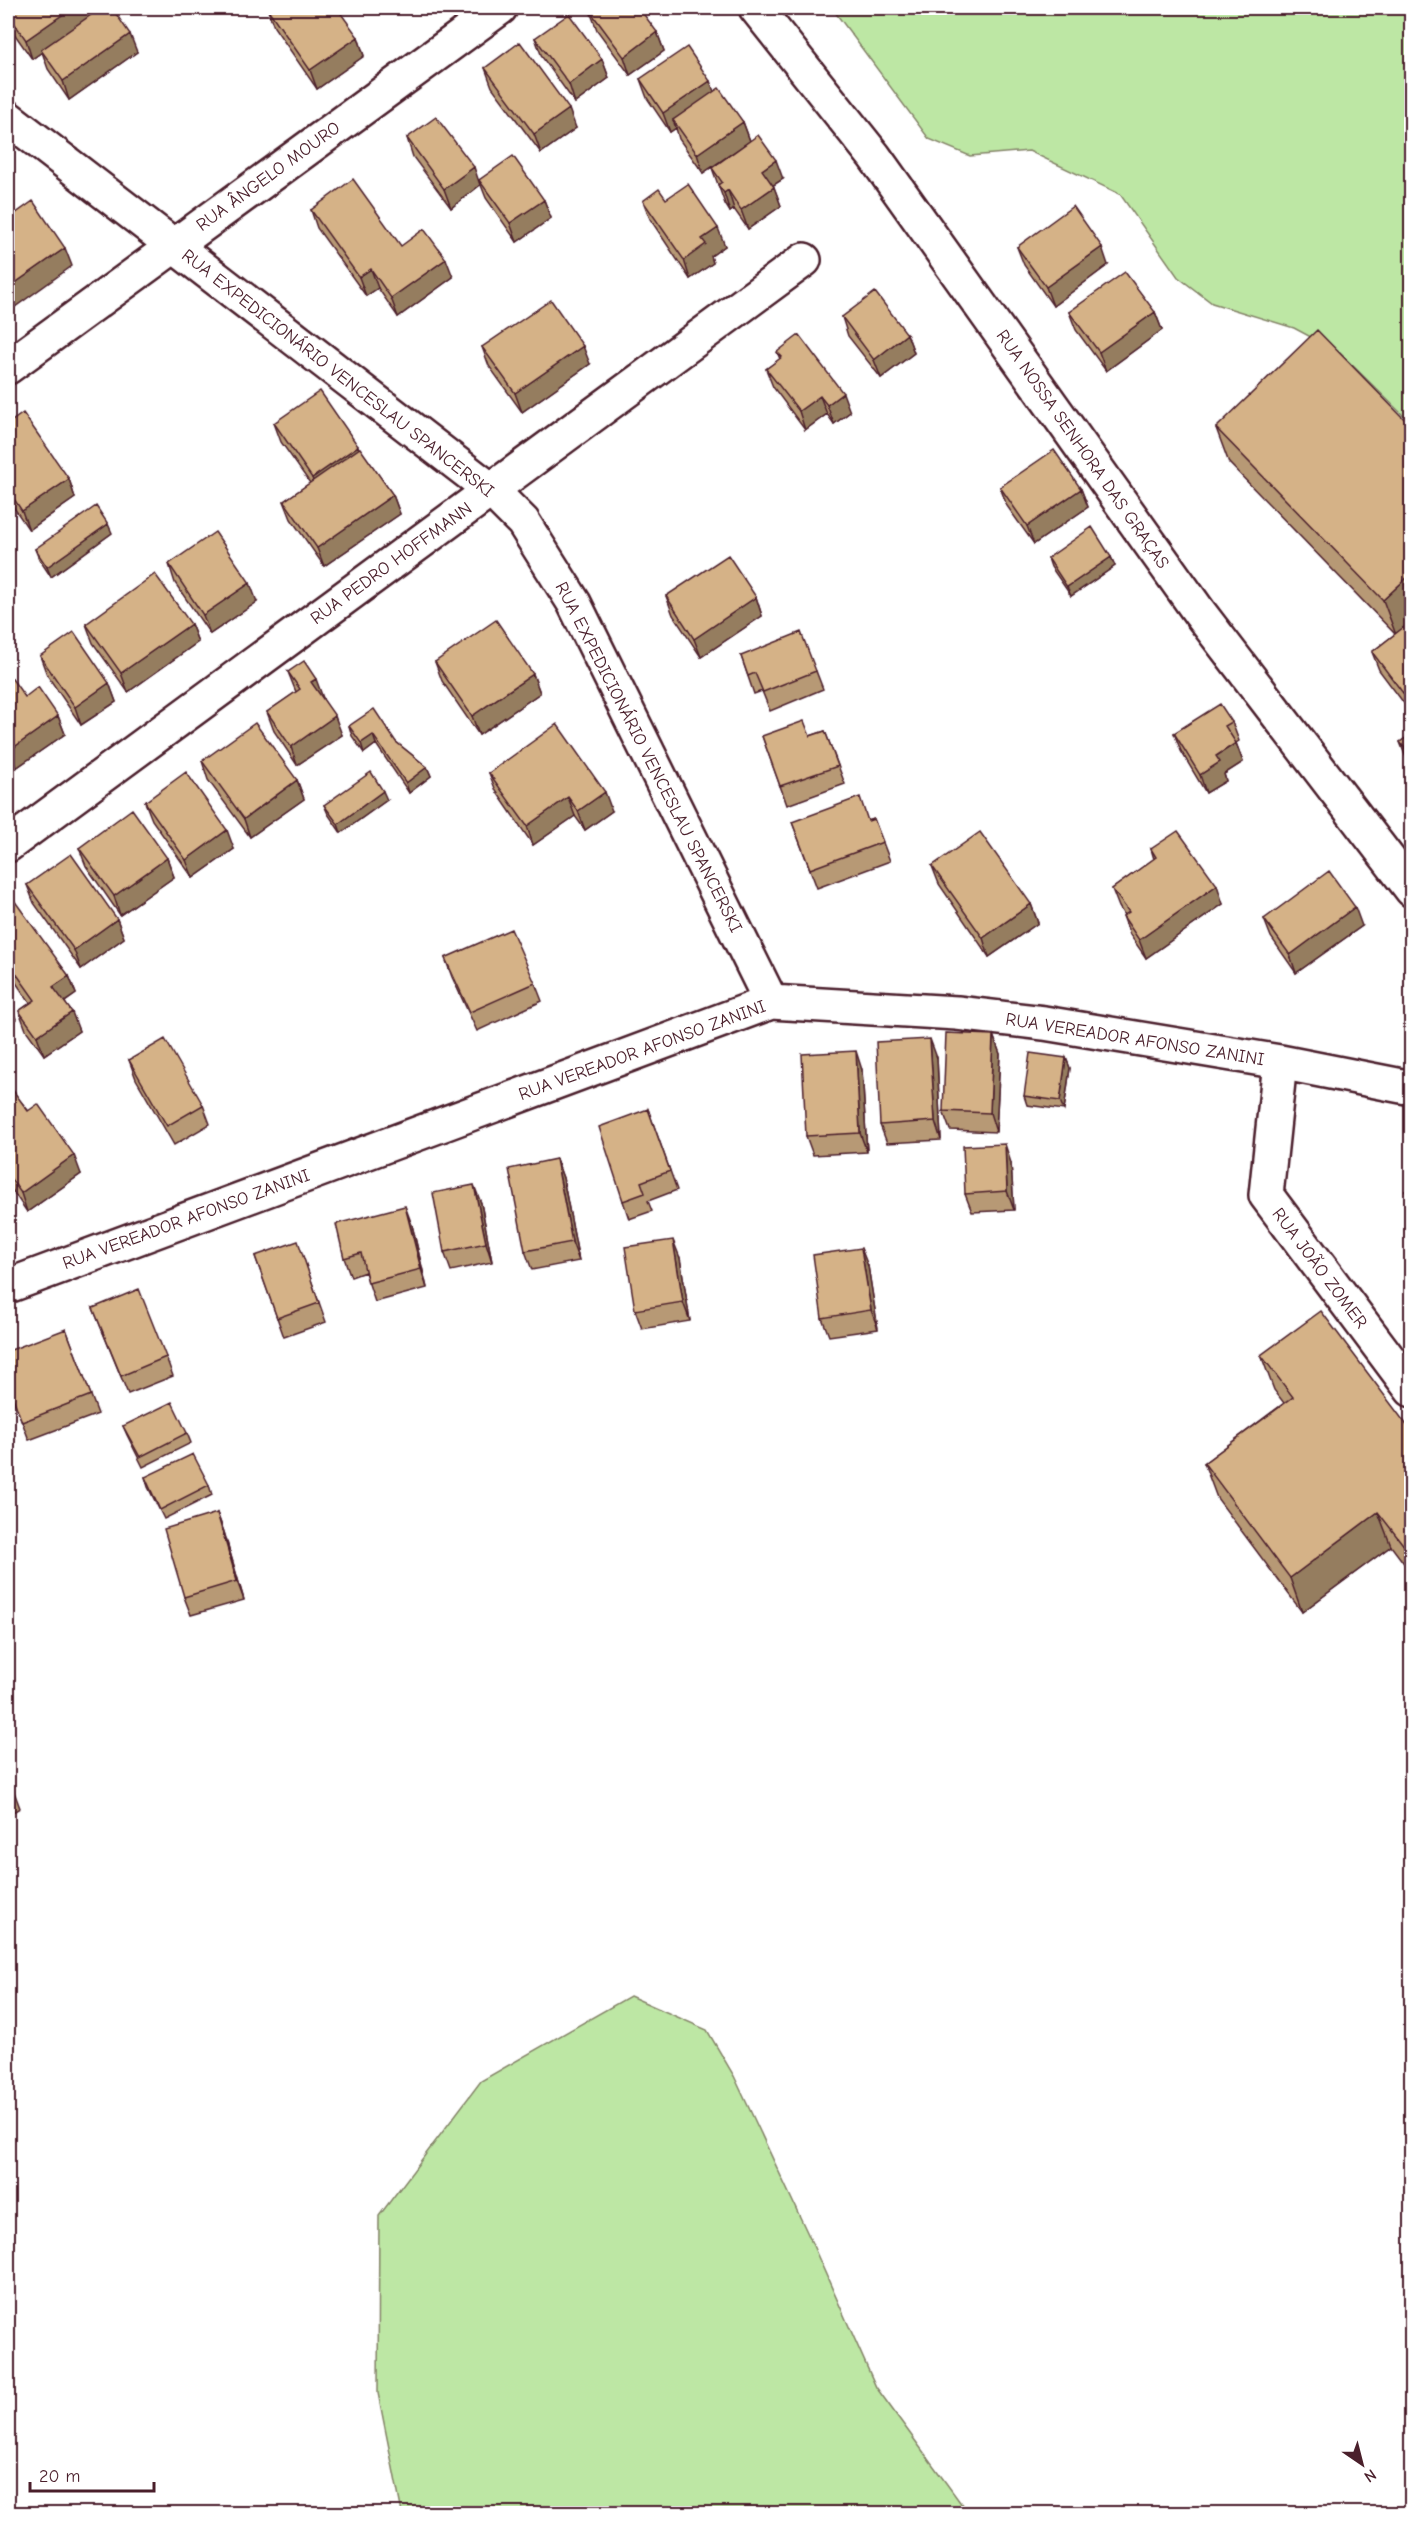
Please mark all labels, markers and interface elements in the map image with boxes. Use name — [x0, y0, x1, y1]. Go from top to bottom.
street label: RUA ÂNGELO MOURO — [192, 116, 344, 236]
street label: RUA EXPEDICIONÁRIO VENCESLAU SPANCERSKI — [177, 244, 499, 502]
street label: RUA NOSSA SENHORA DAS GRAÇAS — [992, 326, 1173, 573]
street label: RUA PEDRO HOFFMANN — [307, 498, 476, 629]
street label: RUA EXPEDICIONÁRIO VENCESLAU SPANCERSKI — [551, 578, 747, 936]
street label: RUA VEREADOR AFONSO ZANINI — [516, 996, 769, 1105]
street label: RUA VEREADOR AFONSO ZANINI — [1004, 1009, 1266, 1070]
street label: RUA VEREADOR AFONSO ZANINI — [60, 1165, 313, 1274]
street label: RUA JOÃO ZOMER — [1268, 1204, 1372, 1333]
north arrow — [1332, 2434, 1392, 2494]
scale bar — [30, 2455, 154, 2493]
text: N — [1361, 2465, 1379, 2486]
text: 20 m — [39, 2466, 80, 2487]

